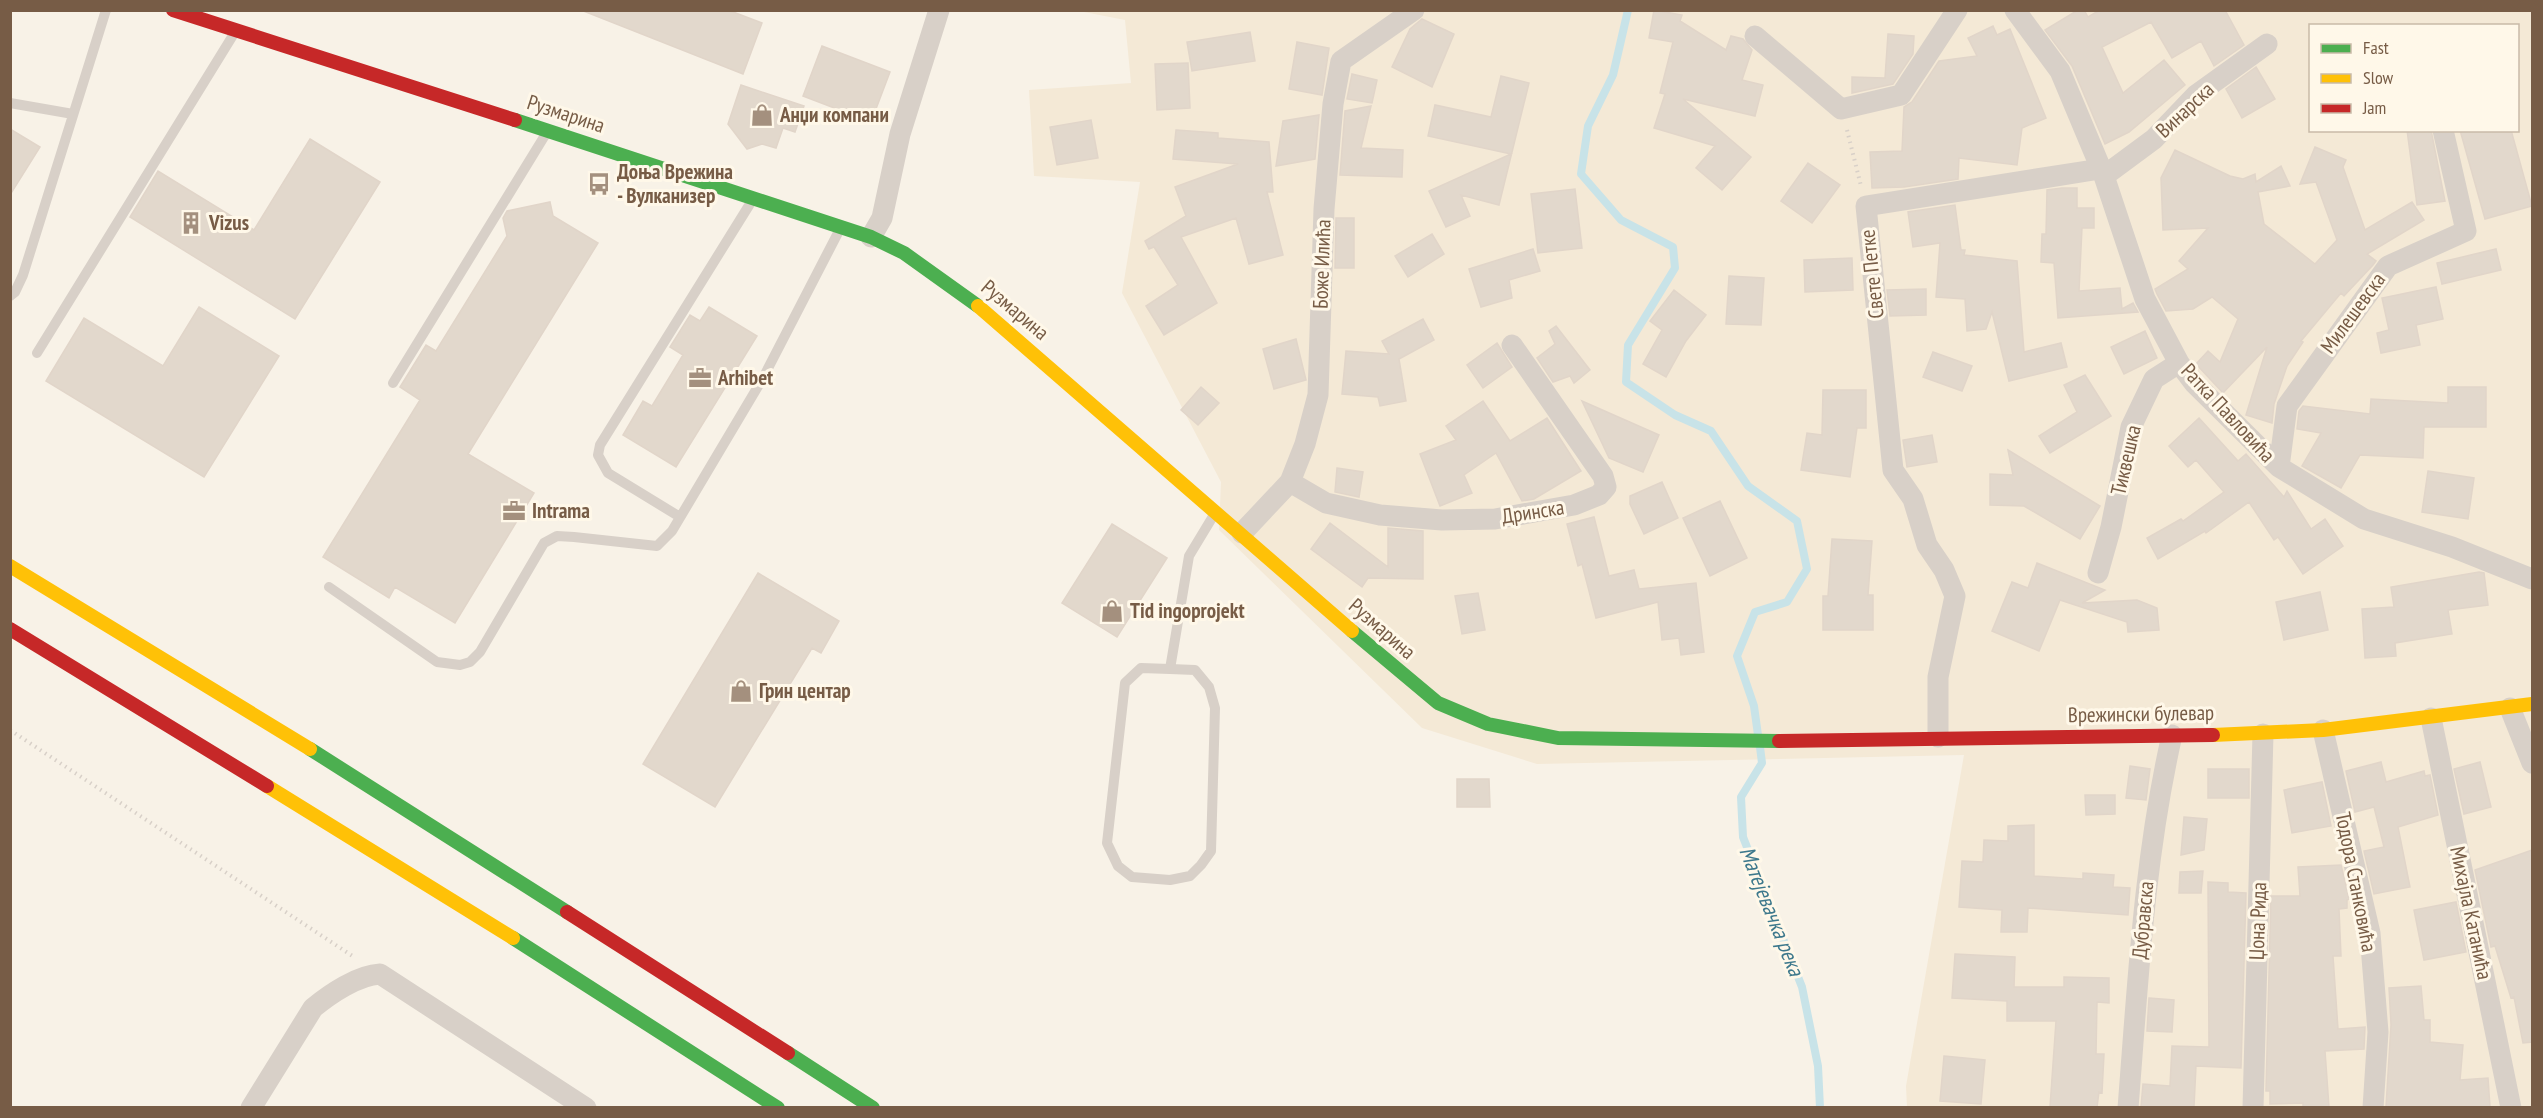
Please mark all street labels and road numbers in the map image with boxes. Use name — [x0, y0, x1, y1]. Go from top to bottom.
street label: Винарска — [2150, 76, 2219, 143]
street label: Рузмарина — [524, 88, 608, 139]
street label: Боже Илића — [1306, 219, 1337, 309]
street label: Свете Петке — [1853, 228, 1890, 320]
street label: Милешевска — [2314, 267, 2391, 358]
street label: Рузмарина — [976, 274, 1055, 346]
street label: Ратка Павловића — [2176, 357, 2281, 468]
street label: Тиквешка — [2104, 422, 2147, 498]
street label: Дринска — [1500, 493, 1566, 530]
street label: Рузмарина — [1343, 592, 1421, 665]
street label: Врежински булевар — [2068, 699, 2214, 728]
street label: Тодора Станковића — [2330, 810, 2383, 954]
street label: Михајла Катанића — [2444, 844, 2499, 982]
street label: Дубравска — [2126, 880, 2159, 960]
street label: Џона Рида — [2243, 882, 2272, 960]

